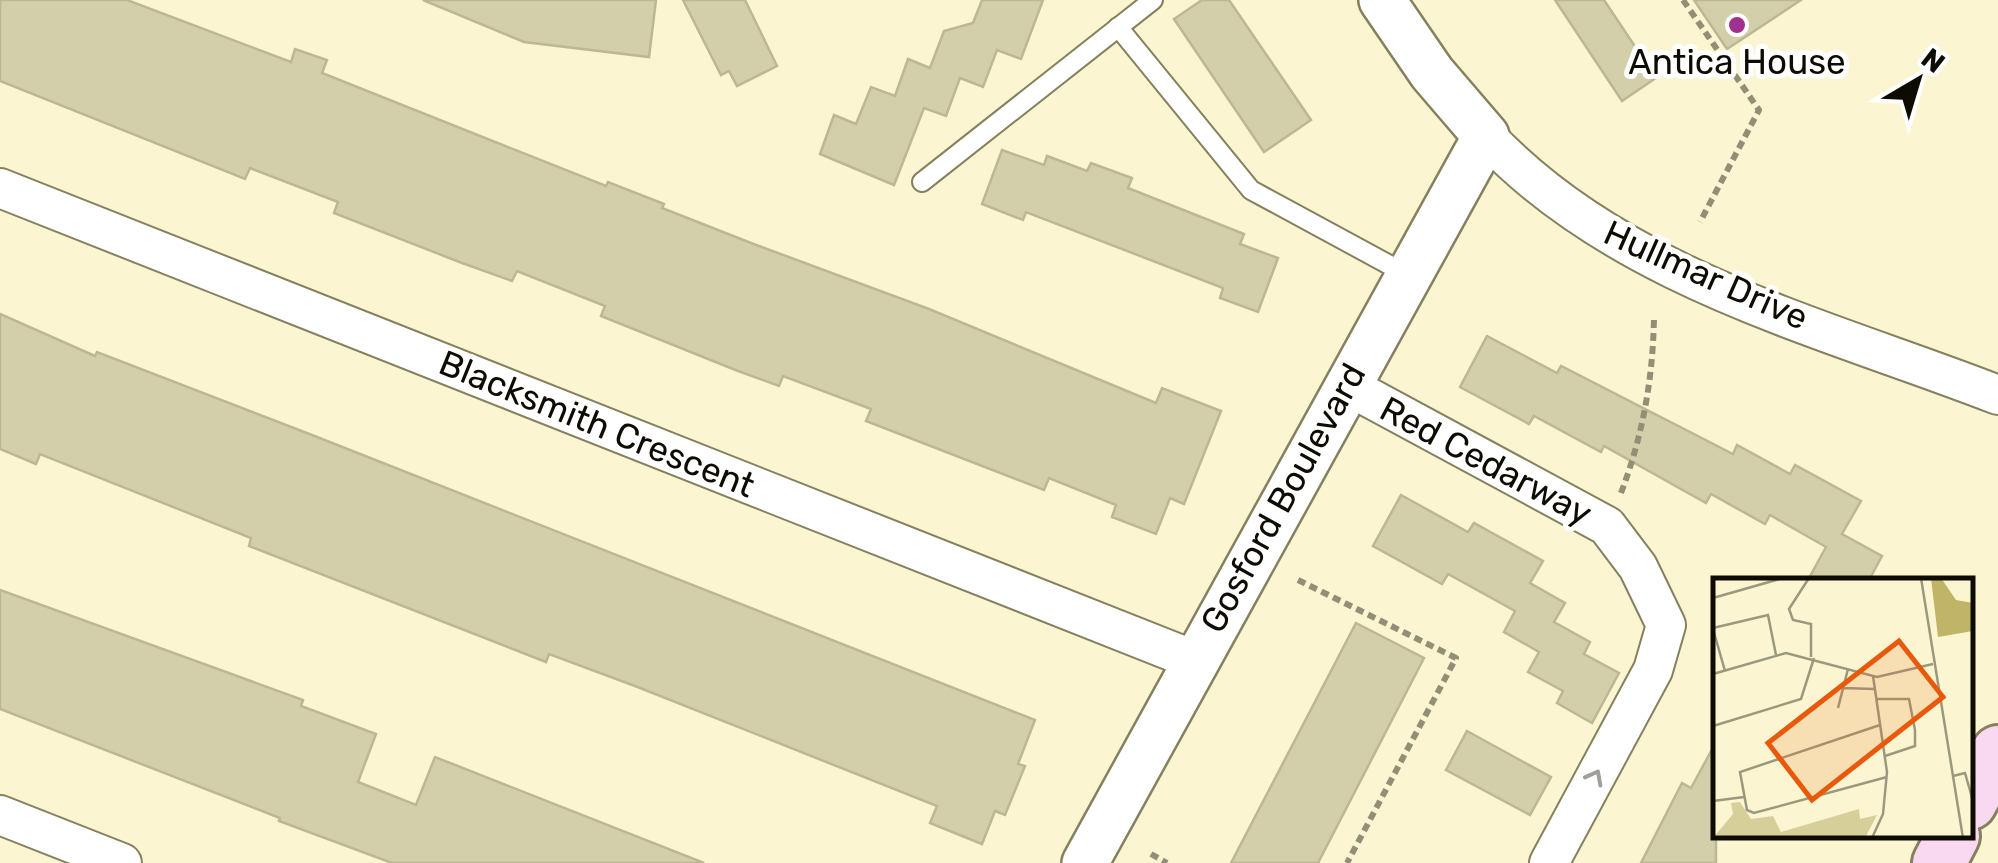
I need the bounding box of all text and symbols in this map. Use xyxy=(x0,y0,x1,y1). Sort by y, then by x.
marker: Antica House xyxy=(1726,14,1748,36)
north arrow xyxy=(1868,30,1968,130)
place label: Antica House xyxy=(1628,41,1846,83)
text: N xyxy=(1915,41,1951,80)
street label: Hullmar Drive xyxy=(1598,211,1814,339)
street label: Blacksmith Crescent xyxy=(433,341,761,507)
street label: Gosford Boulevard xyxy=(1192,356,1374,640)
street label: Red Cedarway xyxy=(1373,388,1599,534)
inset map xyxy=(1713,578,1973,838)
one-way arrow xyxy=(1583,770,1603,788)

